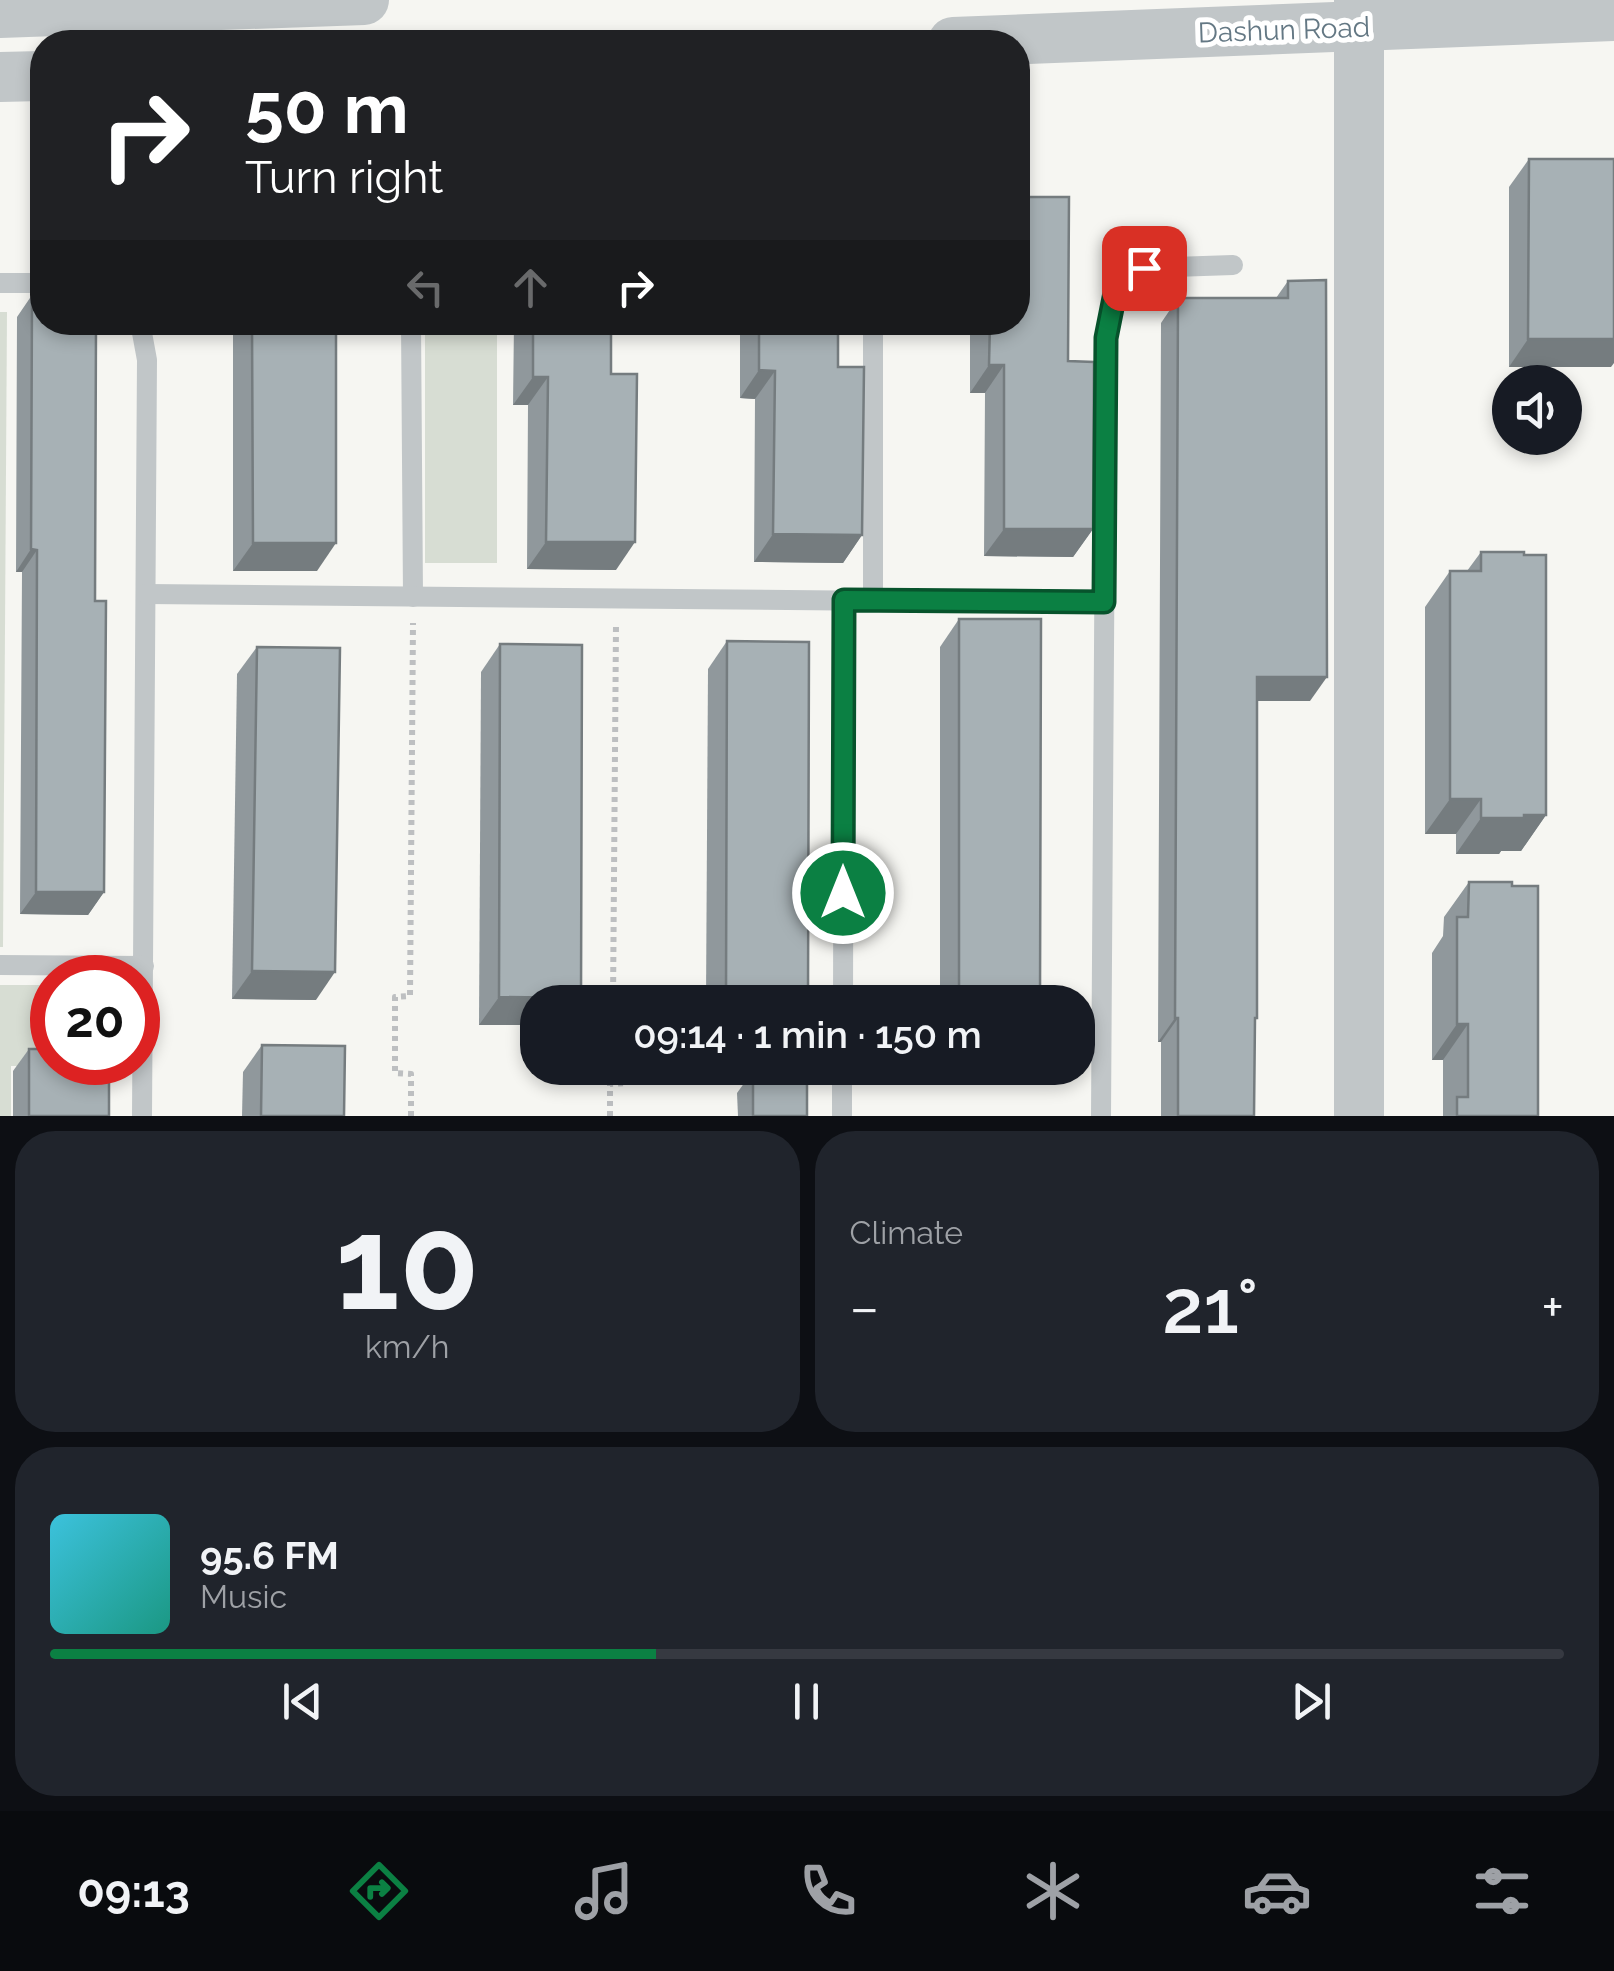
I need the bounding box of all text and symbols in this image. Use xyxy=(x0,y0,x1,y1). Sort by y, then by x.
street label: Dashun Road xyxy=(1197,11,1371,49)
text: 50 m xyxy=(245,67,409,149)
icon: right xyxy=(80,70,210,200)
text: Turn right xyxy=(245,151,443,204)
pin xyxy=(1102,226,1187,311)
icon: arrive xyxy=(1117,241,1172,296)
icon: left xyxy=(398,260,453,315)
icon: ahead xyxy=(503,260,558,315)
icon: right xyxy=(608,260,663,315)
map controls xyxy=(1492,365,1582,455)
button: sound xyxy=(1492,365,1582,455)
position arrow xyxy=(791,841,895,945)
speed limit sign: 20 xyxy=(30,955,160,1085)
text: 09:14 · 1 min · 150 m xyxy=(633,1012,982,1057)
text: 10 xyxy=(335,1187,479,1339)
text: Climate xyxy=(850,1214,963,1251)
text: 21° xyxy=(1162,1262,1258,1351)
text: − xyxy=(850,1275,879,1340)
text: + xyxy=(1541,1275,1564,1340)
text: km/h xyxy=(365,1328,449,1365)
text: 95.6 FM xyxy=(200,1533,339,1578)
text: Music xyxy=(200,1578,287,1615)
icon: previous xyxy=(275,1674,330,1729)
icon: pause xyxy=(779,1674,834,1729)
icon: next xyxy=(1284,1674,1339,1729)
icon: directions xyxy=(344,1856,414,1926)
icon: music xyxy=(569,1856,639,1926)
icon: phone xyxy=(793,1856,863,1926)
icon: climate xyxy=(1018,1856,1088,1926)
icon: car xyxy=(1242,1856,1312,1926)
icon: filters xyxy=(1467,1856,1537,1926)
text: 09:13 xyxy=(77,1865,190,1918)

